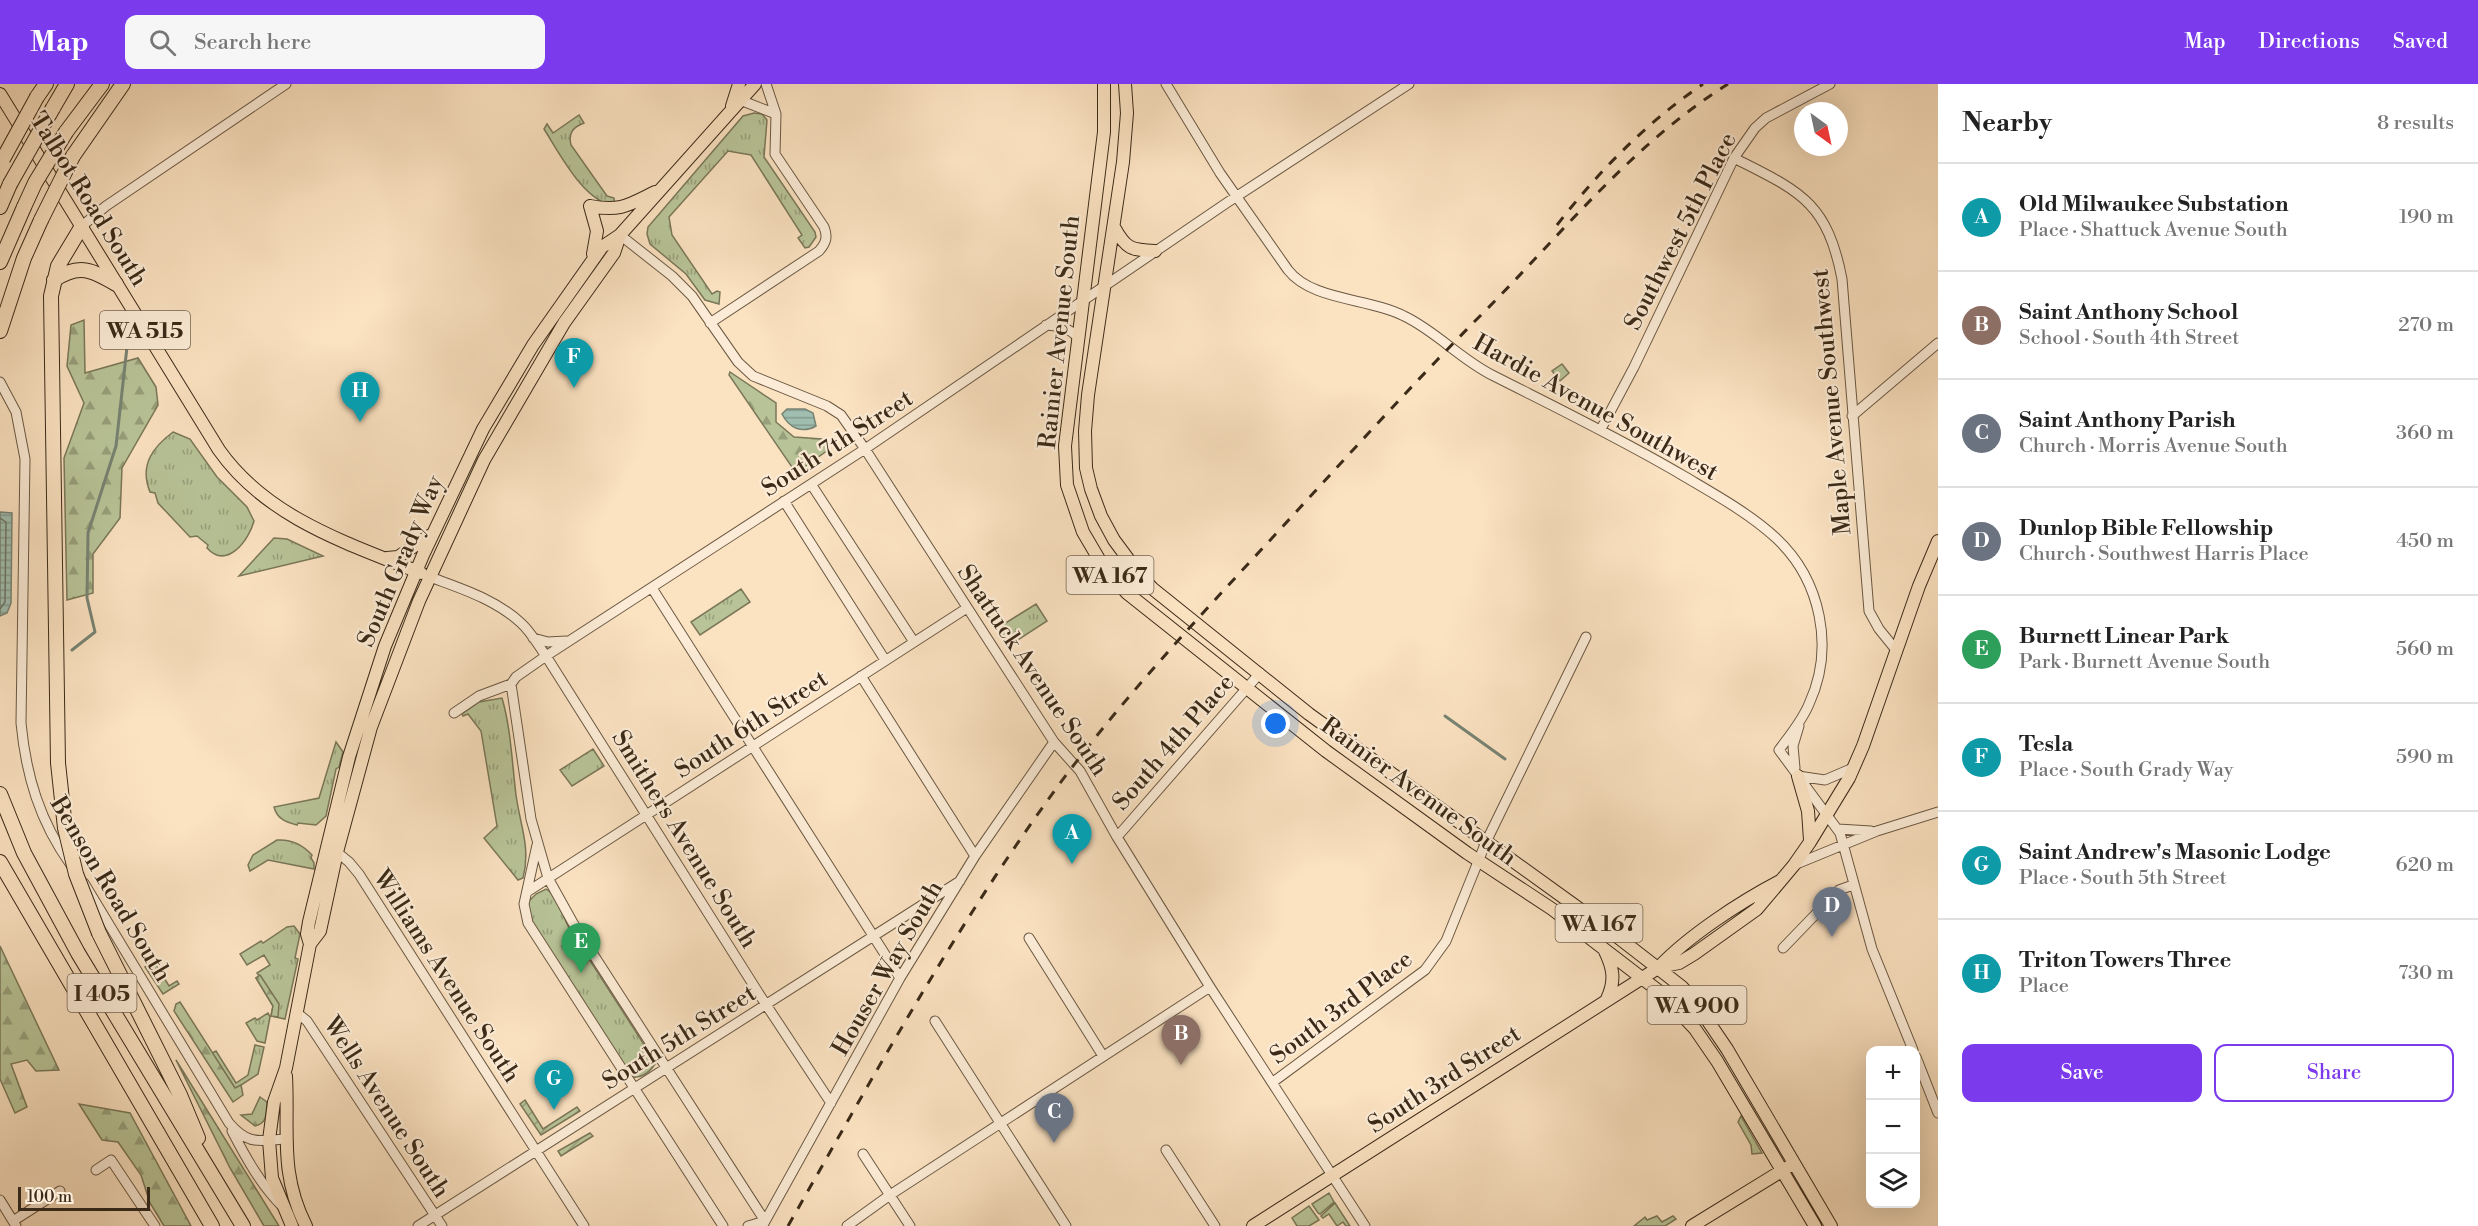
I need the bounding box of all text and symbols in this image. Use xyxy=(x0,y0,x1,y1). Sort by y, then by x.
search box xyxy=(125,15,545,69)
text: Map xyxy=(30,25,89,60)
icon: search xyxy=(146,26,179,59)
text: Search here xyxy=(194,29,311,56)
text: Map xyxy=(2184,29,2226,55)
text: Directions xyxy=(2259,29,2360,55)
text: Saved xyxy=(2393,29,2448,55)
north arrow xyxy=(1794,102,1848,156)
street label: Talbot Road South xyxy=(22,107,154,292)
text: Nearby xyxy=(1962,107,2052,139)
text: 8 results xyxy=(2377,111,2454,136)
street label: Southwest 5th Place xyxy=(1618,128,1744,335)
text: Old Milwaukee Substation xyxy=(2019,191,2289,218)
text: A xyxy=(1974,205,1989,230)
text: 190 m xyxy=(2399,205,2454,230)
street label: Rainier Avenue South xyxy=(1033,214,1087,451)
text: Place · Shattuck Avenue South xyxy=(2019,218,2288,243)
street label: Maple Avenue Southwest xyxy=(1805,267,1859,536)
text: Saint Anthony School xyxy=(2019,299,2238,326)
road number: WA 515 xyxy=(100,311,190,349)
text: B xyxy=(1974,313,1989,338)
text: 270 m xyxy=(2398,313,2454,338)
text: School · South 4th Street xyxy=(2019,326,2239,351)
street label: Hardie Avenue Southwest xyxy=(1468,328,1724,488)
pin: F xyxy=(554,338,594,388)
pin: H xyxy=(340,372,380,422)
street label: South 7th Street xyxy=(756,384,919,504)
text: Saint Anthony Parish xyxy=(2019,407,2236,434)
text: C xyxy=(1974,421,1989,446)
text: 360 m xyxy=(2396,421,2454,446)
text: Church · Morris Avenue South xyxy=(2019,434,2288,459)
street label: South Grady Way xyxy=(351,471,451,652)
text: Dunlop Bible Fellowship xyxy=(2019,515,2273,542)
text: D xyxy=(1974,529,1989,554)
text: 450 m xyxy=(2396,529,2454,554)
text: Church · Southwest Harris Place xyxy=(2019,542,2309,567)
road number: WA 167 xyxy=(1066,556,1154,594)
street label: Shattuck Avenue South xyxy=(950,559,1114,782)
text: Burnett Linear Park xyxy=(2019,623,2229,650)
text: E xyxy=(1975,637,1988,662)
text: 560 m xyxy=(2396,637,2454,662)
text: Park · Burnett Avenue South xyxy=(2019,650,2270,675)
street label: South 6th Street xyxy=(669,664,834,786)
street label: South 4th Place xyxy=(1106,668,1241,817)
your location xyxy=(1261,709,1290,738)
street label: Rainier Avenue South xyxy=(1315,711,1522,873)
street label: Smithers Avenue South xyxy=(605,725,764,954)
text: Tesla xyxy=(2019,731,2073,758)
text: F xyxy=(1974,745,1989,770)
text: 590 m xyxy=(2396,745,2454,770)
text: Place · South Grady Way xyxy=(2019,758,2233,783)
street label: Benson Road South xyxy=(42,790,177,988)
pin: A xyxy=(1052,814,1092,864)
text: Saint Andrew's Masonic Lodge xyxy=(2019,839,2331,866)
text: G xyxy=(1974,853,1989,878)
text: 620 m xyxy=(2396,853,2454,878)
street label: Williams Avenue South xyxy=(366,864,526,1089)
text: Place · South 5th Street xyxy=(2019,866,2227,891)
street label: Houser Way South xyxy=(826,876,950,1061)
pin: D xyxy=(1812,888,1852,937)
road number: WA 167 xyxy=(1556,904,1642,942)
pin: E xyxy=(562,924,600,973)
street label: South 3rd Place xyxy=(1264,944,1419,1071)
text: Triton Towers Three xyxy=(2019,947,2231,974)
text: H xyxy=(1973,961,1990,986)
text: 730 m xyxy=(2398,961,2454,986)
road number: I 405 xyxy=(68,974,136,1012)
text: Place xyxy=(2019,974,2069,999)
street label: South 5th Street xyxy=(597,978,762,1097)
road number: WA 900 xyxy=(1648,986,1746,1024)
street label: Wells Avenue South xyxy=(316,1010,456,1204)
pin: B xyxy=(1162,1016,1200,1065)
street label: South 3rd Street xyxy=(1362,1019,1527,1140)
button: Save xyxy=(1962,1044,2202,1102)
button: Share xyxy=(2214,1044,2454,1102)
map controls xyxy=(1866,1046,1920,1208)
button: + xyxy=(1866,1046,1920,1100)
pin: G xyxy=(534,1060,574,1110)
pin: C xyxy=(1034,1094,1074,1143)
button: − xyxy=(1866,1100,1920,1154)
button: layers xyxy=(1866,1154,1920,1208)
scale bar xyxy=(18,1184,150,1212)
text: 100 m xyxy=(27,1187,72,1207)

